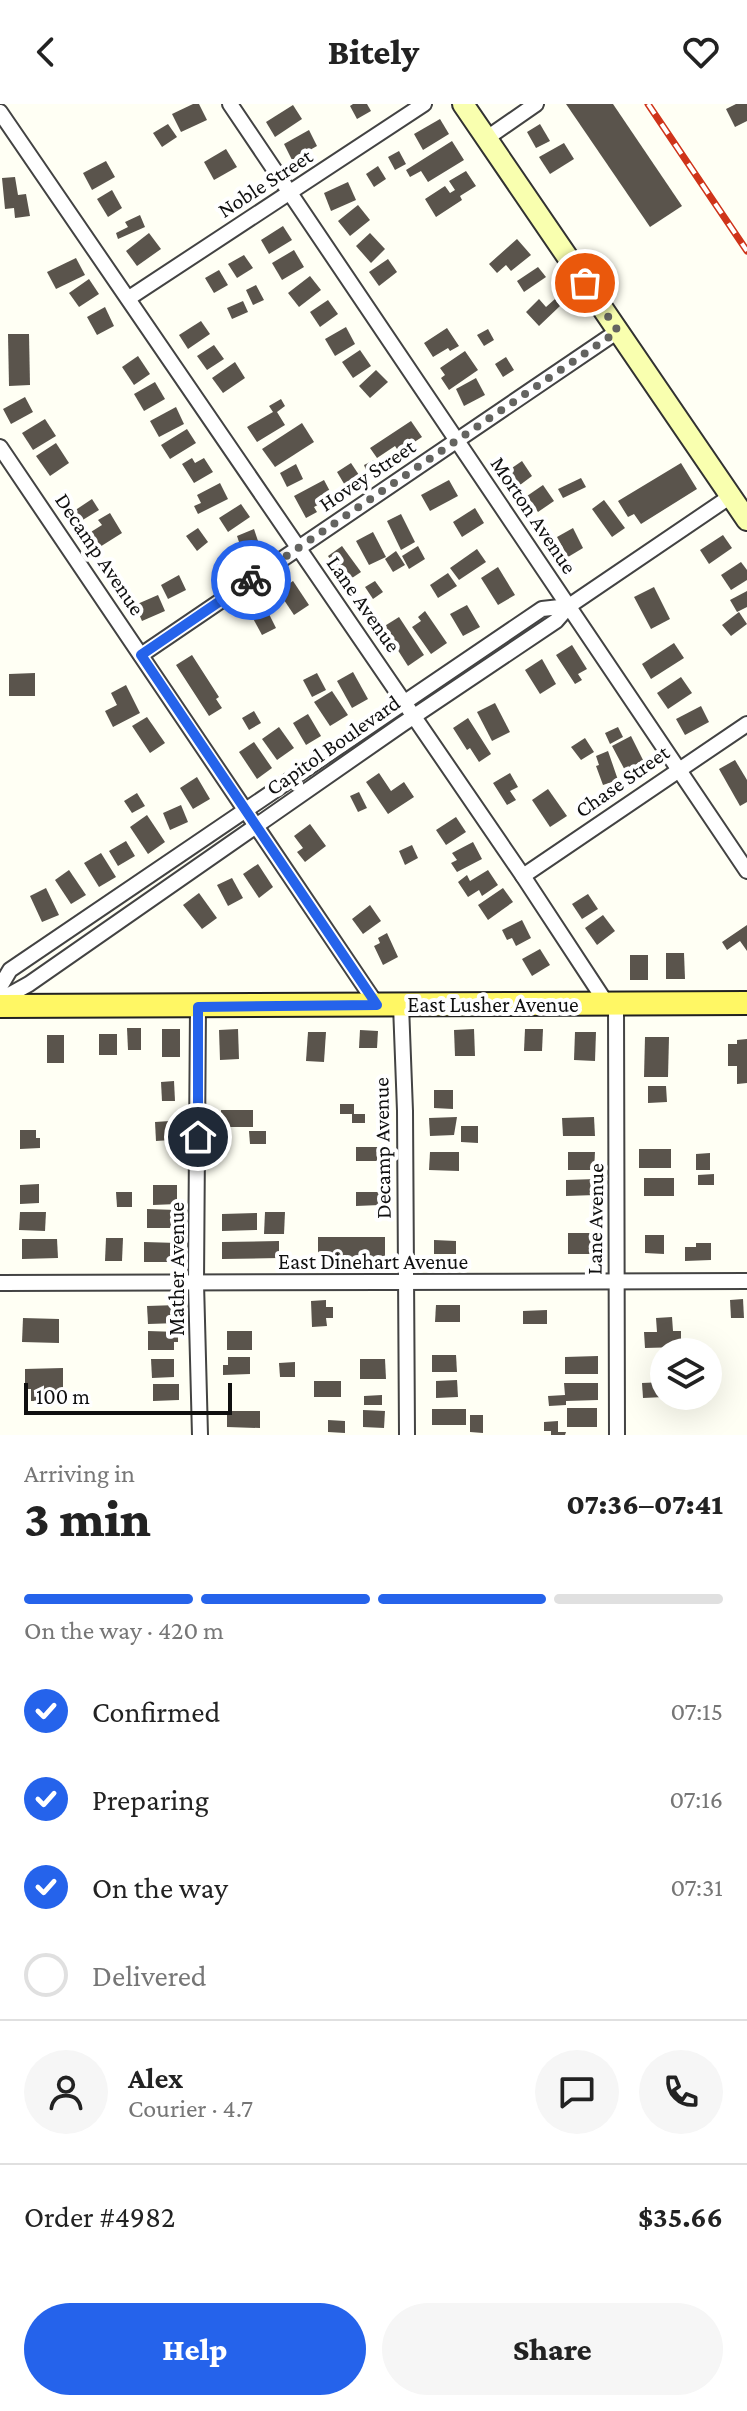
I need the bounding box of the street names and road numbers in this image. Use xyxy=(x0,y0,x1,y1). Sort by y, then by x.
street label: Noble Street xyxy=(213,143,318,223)
street label: Hovey Street xyxy=(314,433,420,516)
street label: Morton Avenue xyxy=(486,452,582,578)
street label: Decamp Avenue xyxy=(50,488,150,620)
street label: Lane Avenue xyxy=(322,551,406,657)
street label: Capitol Boulevard xyxy=(261,689,405,800)
street label: Chase Street xyxy=(570,739,674,822)
street label: East Lusher Avenue xyxy=(407,992,579,1017)
street label: Decamp Avenue xyxy=(368,1077,396,1219)
street label: Lane Avenue xyxy=(582,1163,608,1275)
street label: Mather Avenue xyxy=(164,1202,189,1336)
street label: East Dinehart Avenue xyxy=(278,1249,468,1274)

